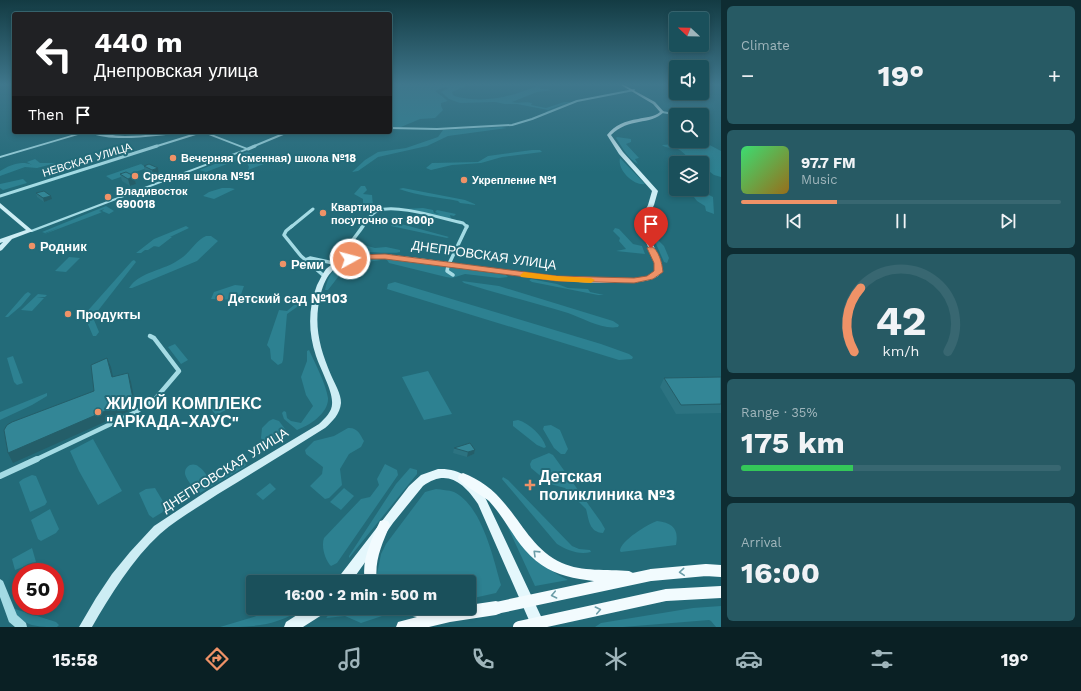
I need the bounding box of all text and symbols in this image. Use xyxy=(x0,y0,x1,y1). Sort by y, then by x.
north arrow xyxy=(669,12,709,52)
map controls xyxy=(669,12,709,196)
text: 440 m xyxy=(94,26,183,59)
icon: left xyxy=(28,28,80,80)
text: Climate xyxy=(741,38,790,53)
text: 19° xyxy=(878,58,924,93)
text: Днепровская улица xyxy=(94,60,258,81)
button: sound xyxy=(669,60,709,100)
text: − xyxy=(741,63,754,88)
text: + xyxy=(1048,63,1061,88)
icon: arrive xyxy=(72,104,94,126)
text: Then xyxy=(28,106,64,124)
button: search xyxy=(669,108,709,148)
street label: НЕВСКАЯ УЛИЦА xyxy=(41,140,134,180)
place label: Вечерняя (сменная) школа №18 xyxy=(181,152,356,165)
marker: Вечерняя (сменная) школа №18 xyxy=(168,153,178,163)
text: 97.7 FM xyxy=(801,154,856,172)
button: layers xyxy=(669,156,709,196)
place label: Средняя школа №51 xyxy=(143,170,255,183)
marker: Средняя школа №51 xyxy=(130,171,140,181)
text: Music xyxy=(801,172,838,187)
place label: Укрепление №1 xyxy=(472,174,557,187)
marker: Укрепление №1 xyxy=(459,175,469,185)
place label: Владивосток 690018 xyxy=(116,185,188,211)
marker: Владивосток 690018 xyxy=(103,192,113,202)
place label: Квартира посуточно от 800р xyxy=(331,201,434,227)
pin xyxy=(634,207,668,248)
marker: Квартира посуточно от 800р xyxy=(318,208,328,218)
icon: previous xyxy=(783,210,805,232)
icon: pause xyxy=(890,210,912,232)
icon: next xyxy=(997,210,1019,232)
icon: arrive xyxy=(640,213,662,235)
street label: ДНЕПРОВСКАЯ УЛИЦА xyxy=(410,237,558,273)
position arrow xyxy=(329,238,371,280)
place label: Родник xyxy=(40,239,87,254)
marker: Родник xyxy=(27,241,37,251)
place label: Реми xyxy=(291,257,324,272)
marker: Реми xyxy=(278,259,288,269)
place label: Детский сад №103 xyxy=(228,291,348,306)
marker: Детский сад №103 xyxy=(215,293,225,303)
text: 42 xyxy=(875,295,927,344)
place label: Продукты xyxy=(76,307,141,322)
marker: Продукты xyxy=(63,309,73,319)
text: km/h xyxy=(883,342,919,358)
place label: ЖИЛОЙ КОМПЛЕКС "АРКАДА-ХАУС" xyxy=(105,394,262,431)
text: Range · 35% xyxy=(741,405,818,420)
marker: ЖИЛОЙ КОМПЛЕКС "АРКАДА-ХАУС" xyxy=(93,407,103,417)
street label: ДНЕПРОВСКАЯ УЛИЦА xyxy=(159,425,291,515)
text: 175 km xyxy=(741,425,845,460)
place label: Детская поликлиника №3 xyxy=(539,467,675,504)
marker: Детская поликлиника №3 xyxy=(524,479,536,491)
text: Arrival xyxy=(741,535,782,550)
one-way arrow xyxy=(533,551,540,558)
text: 16:00 xyxy=(741,555,820,590)
speed limit sign: 50 xyxy=(12,563,64,615)
one-way arrow xyxy=(679,567,685,576)
text: 16:00 · 2 min · 500 m xyxy=(285,586,437,604)
one-way arrow xyxy=(551,591,558,599)
one-way arrow xyxy=(595,606,601,614)
icon: directions xyxy=(203,645,231,673)
icon: music xyxy=(336,645,364,673)
icon: phone xyxy=(469,645,497,673)
icon: climate xyxy=(602,645,630,673)
icon: car xyxy=(735,645,763,673)
icon: filters xyxy=(868,645,896,673)
text: 15:58 xyxy=(52,649,98,670)
text: 19° xyxy=(1001,649,1029,670)

